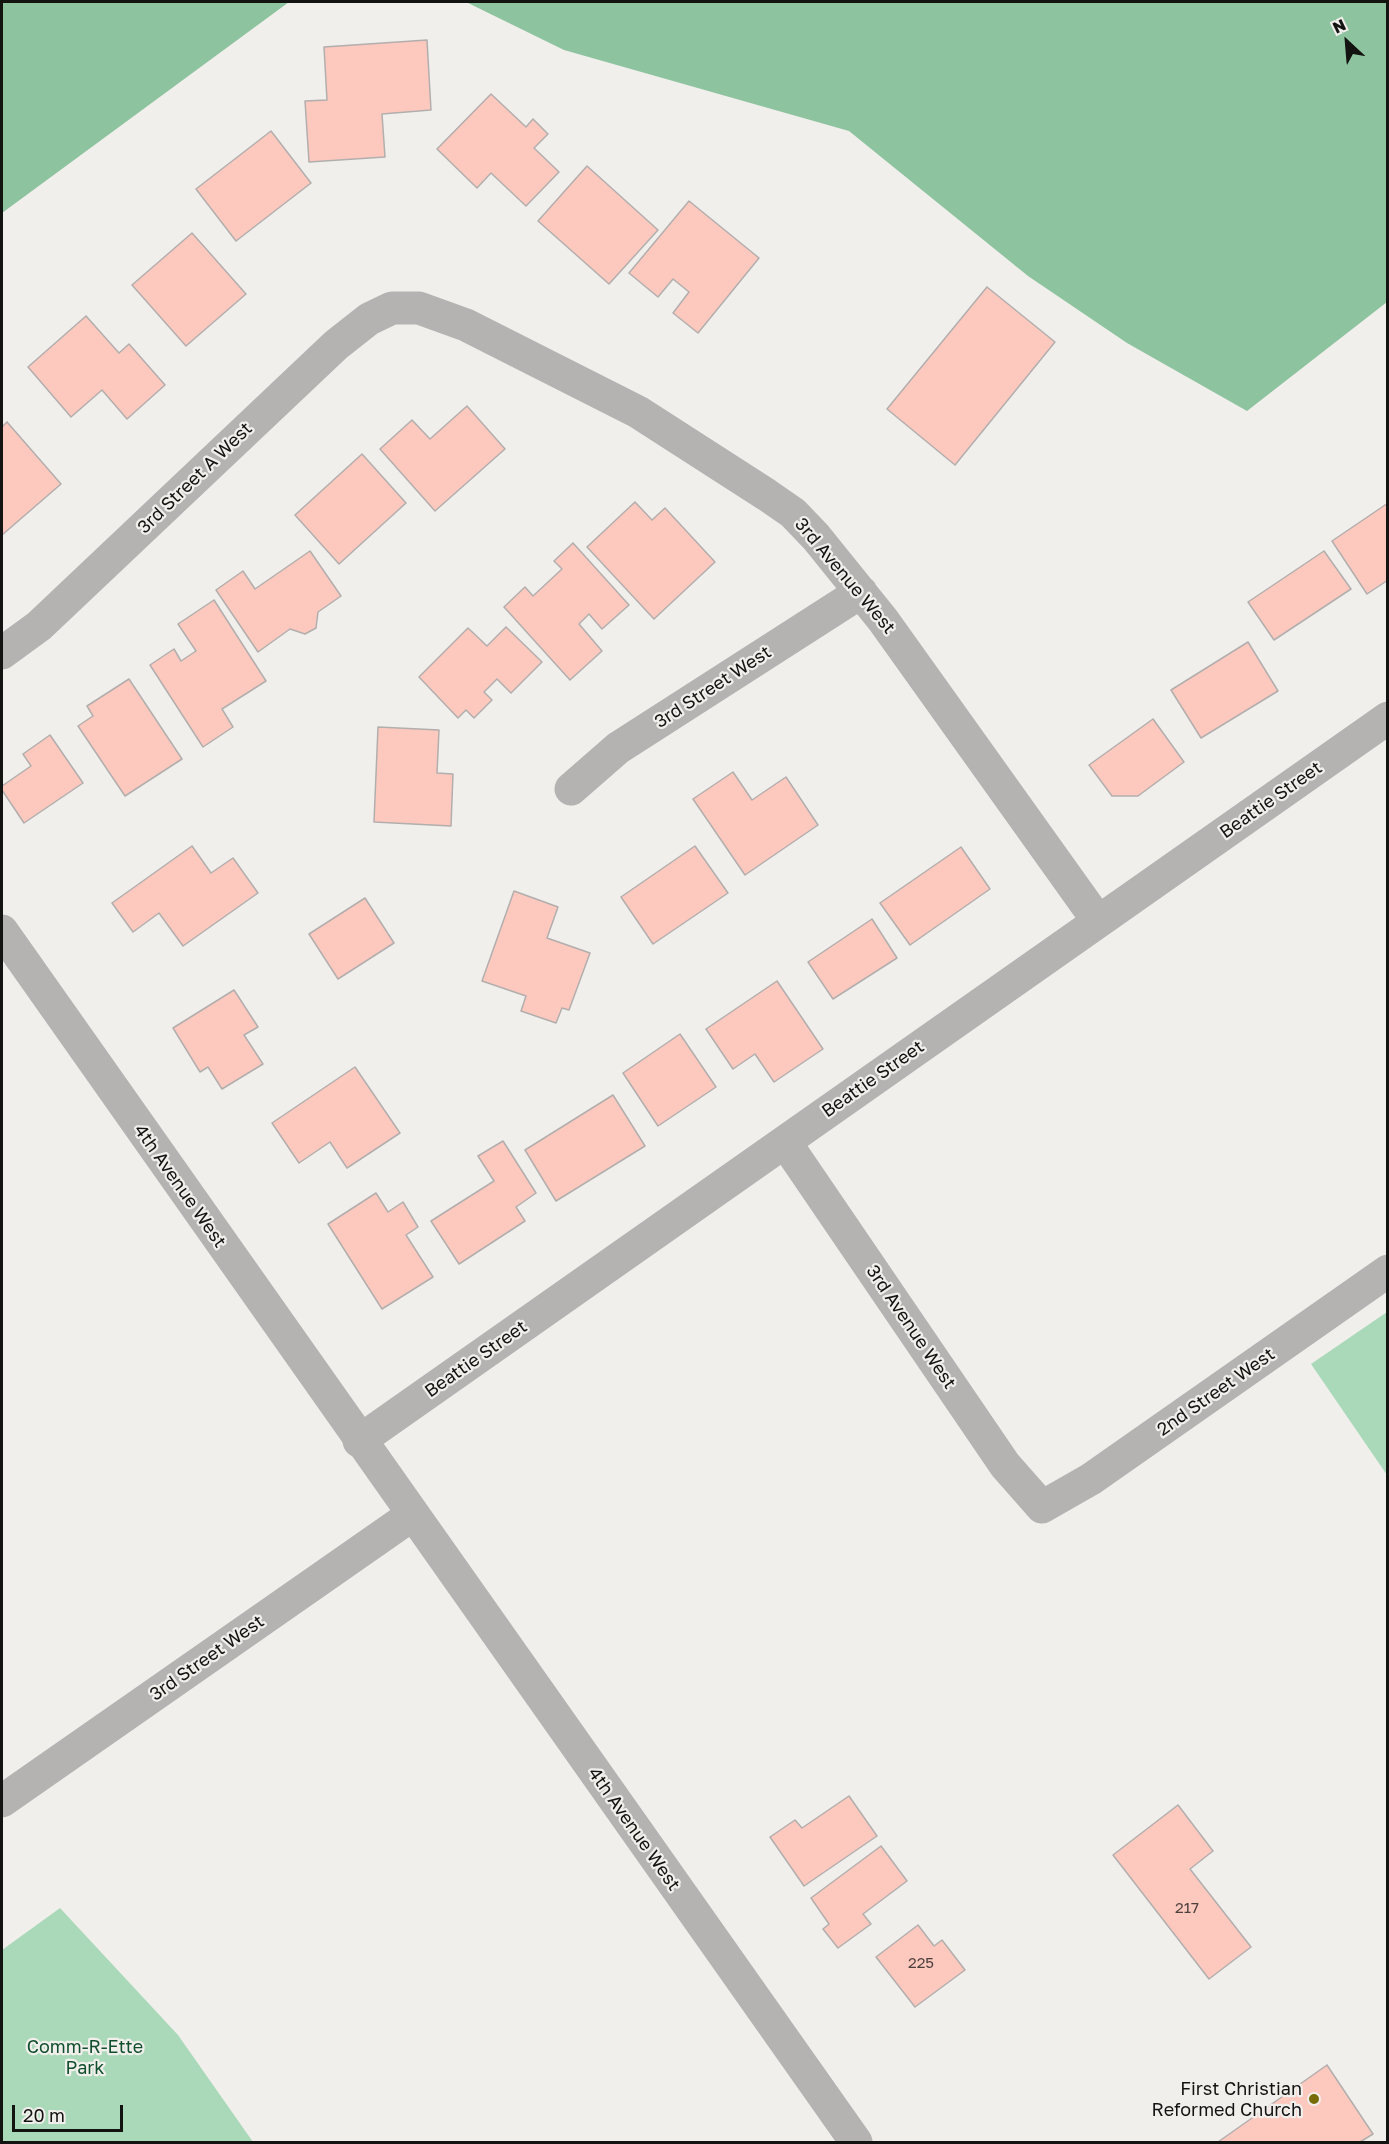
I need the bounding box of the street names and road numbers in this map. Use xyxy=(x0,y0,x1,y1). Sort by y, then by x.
street label: 3rd Street A West xyxy=(133,418,257,538)
street label: 3rd Avenue West xyxy=(790,514,900,638)
street label: 3rd Street West xyxy=(651,641,775,733)
street label: Beattie Street xyxy=(1216,757,1326,843)
street label: Beattie Street xyxy=(818,1036,928,1122)
street label: 4th Avenue West xyxy=(129,1120,231,1252)
street label: 3rd Avenue West xyxy=(862,1261,960,1393)
street label: Beattie Street xyxy=(421,1316,531,1402)
street label: 2nd Street West xyxy=(1153,1343,1279,1441)
street label: 3rd Street West xyxy=(146,1611,268,1705)
street label: 4th Avenue West xyxy=(583,1763,685,1895)

